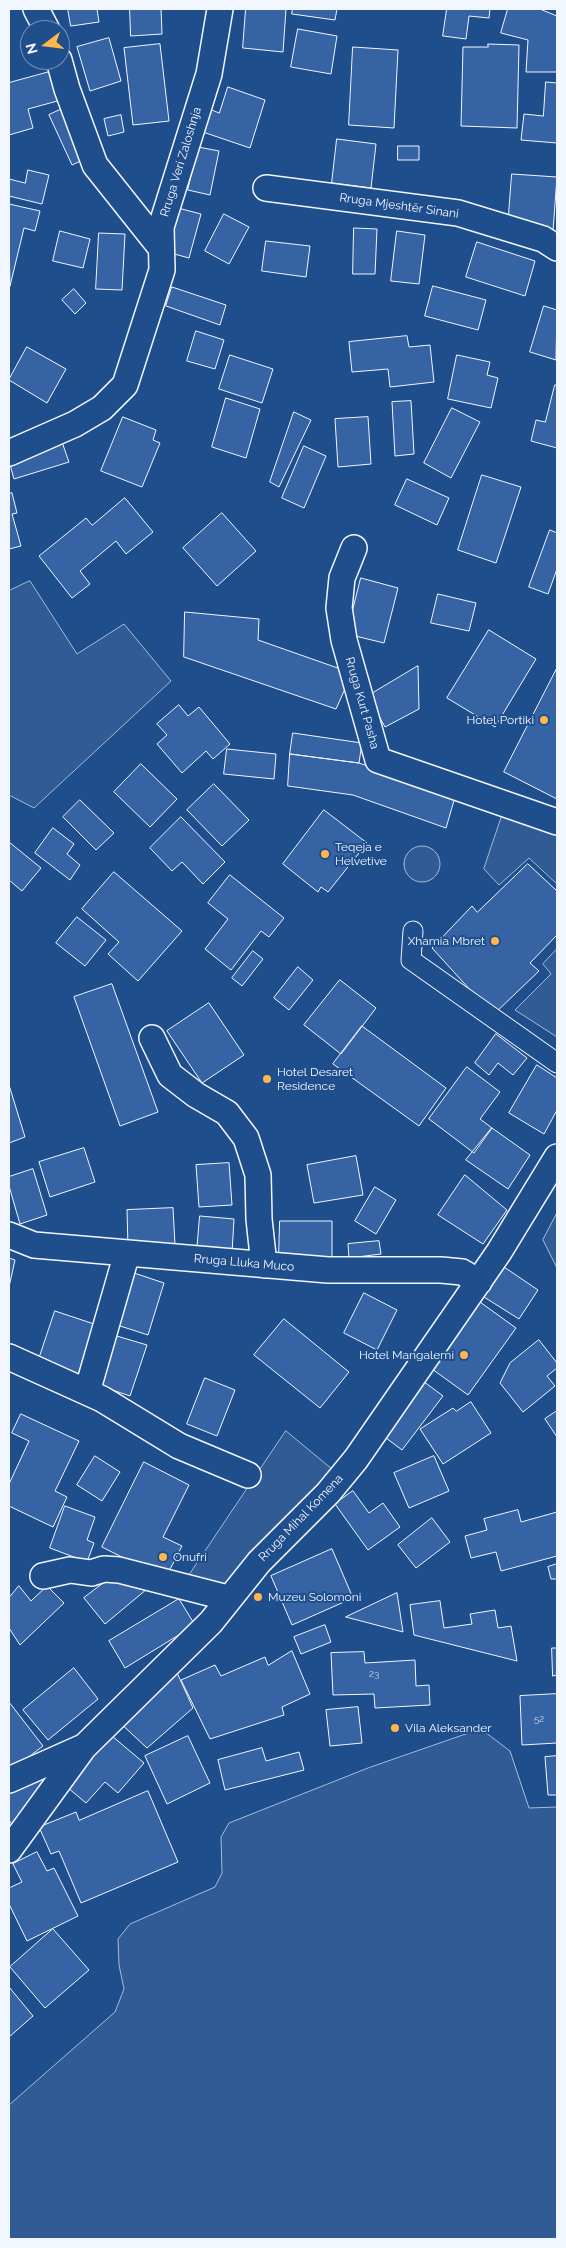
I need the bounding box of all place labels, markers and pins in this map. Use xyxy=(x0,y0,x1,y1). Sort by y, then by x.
place label: Hotel Portiki xyxy=(467,713,534,727)
marker: Hotel Portiki xyxy=(538,714,550,726)
place label: Teqeja e Helvetive xyxy=(335,840,387,868)
marker: Teqeja e Helvetive xyxy=(319,848,331,860)
place label: Xhamia Mbret xyxy=(408,934,485,948)
marker: Xhamia Mbret xyxy=(489,935,501,947)
place label: Hotel Desaret Residence xyxy=(277,1065,353,1093)
marker: Hotel Desaret Residence xyxy=(261,1073,273,1085)
place label: Hotel Mangalemi xyxy=(359,1348,454,1362)
marker: Hotel Mangalemi xyxy=(458,1349,470,1361)
place label: Onufri xyxy=(173,1550,207,1564)
marker: Onufri xyxy=(157,1551,169,1563)
place label: Muzeu Solomoni xyxy=(268,1590,361,1604)
marker: Muzeu Solomoni xyxy=(252,1591,264,1603)
place label: Vila Aleksander xyxy=(405,1721,491,1735)
marker: Vila Aleksander xyxy=(389,1722,401,1734)

